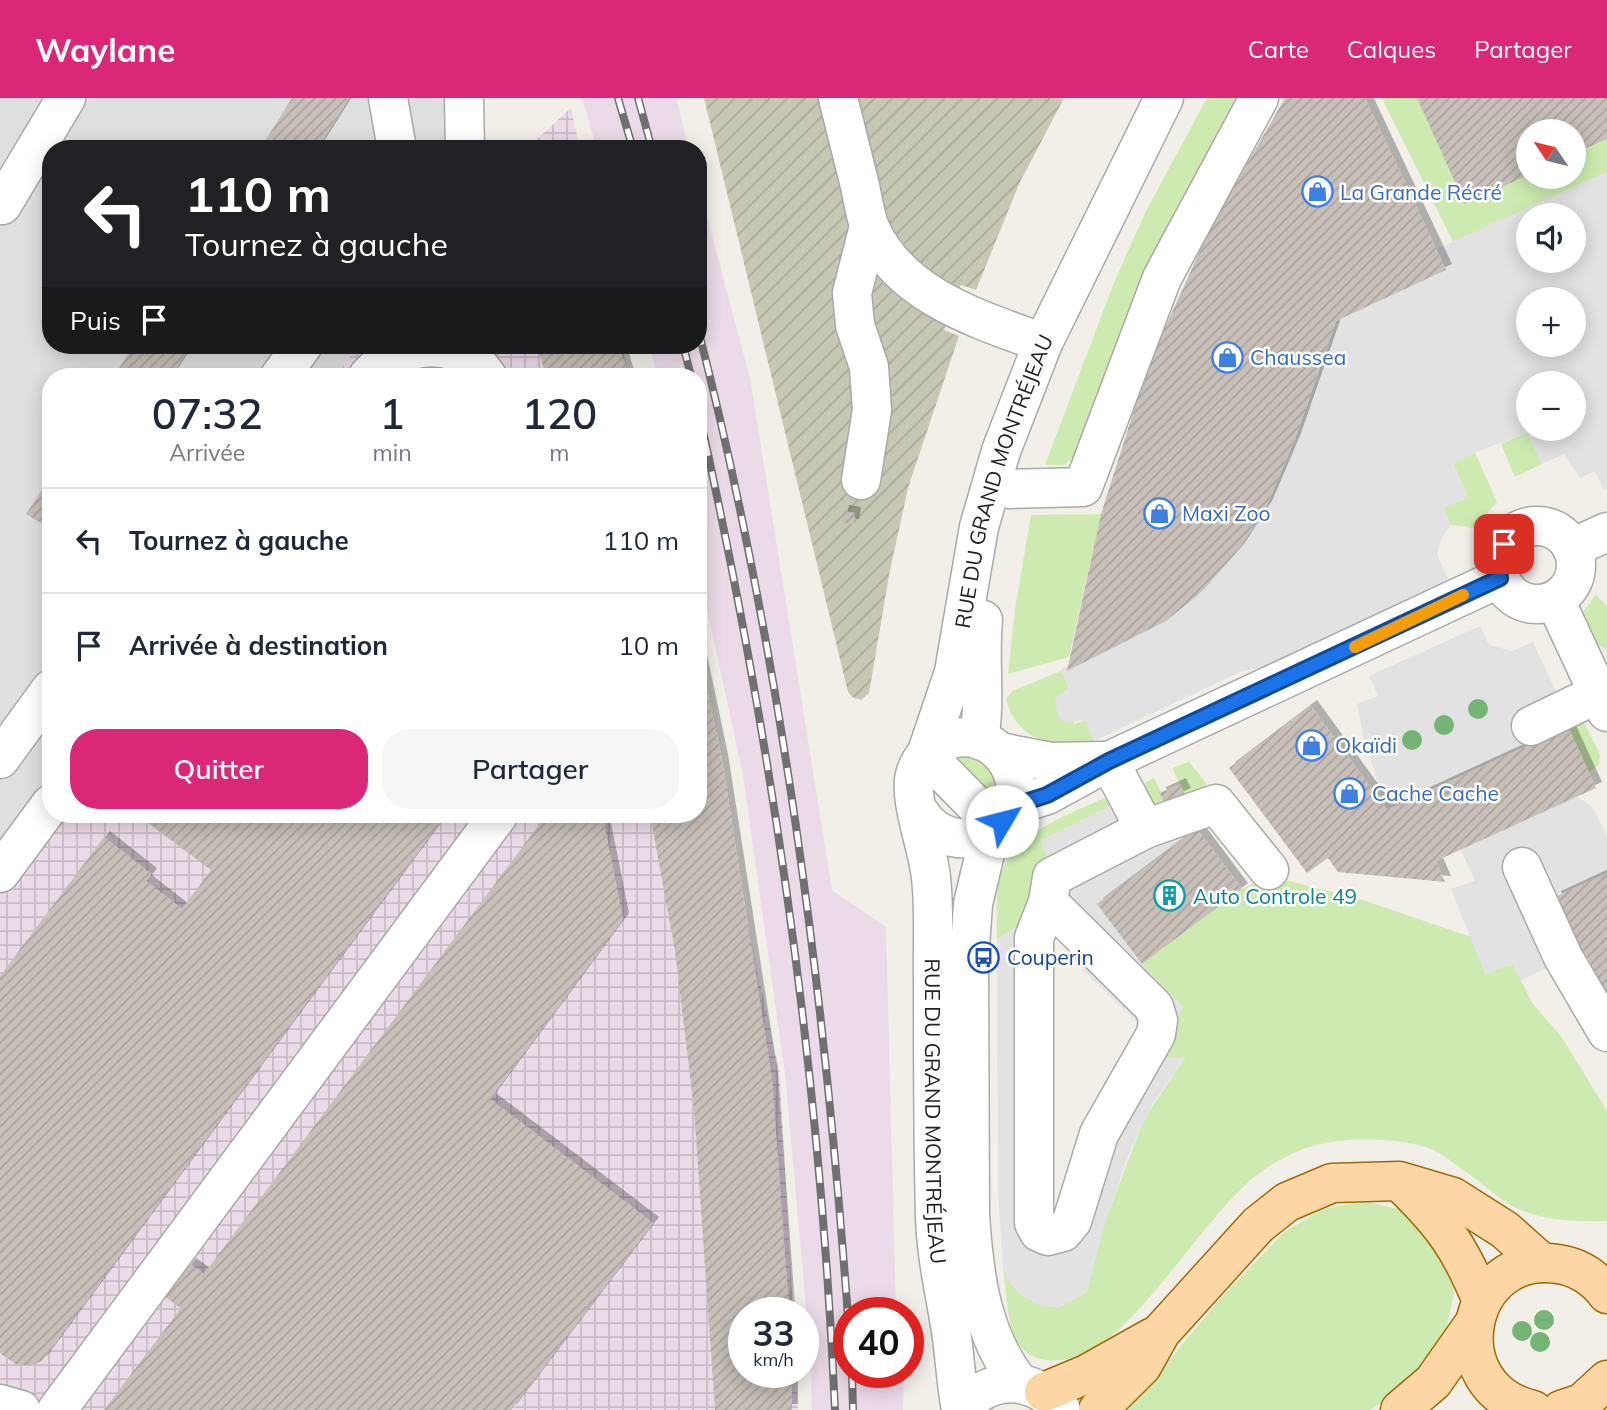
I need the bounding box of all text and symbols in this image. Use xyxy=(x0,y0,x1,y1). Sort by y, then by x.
text: Waylane xyxy=(35,29,175,70)
text: Carte xyxy=(1248,34,1309,64)
text: Calques xyxy=(1347,34,1436,64)
text: Partager xyxy=(1474,34,1572,64)
north arrow xyxy=(1516,119,1586,189)
map controls xyxy=(1516,119,1586,441)
text: 110 m xyxy=(185,163,331,224)
icon: left xyxy=(70,168,161,259)
shop icon: La Grande Récré xyxy=(1300,175,1334,209)
place label: La Grande Récré xyxy=(1340,179,1502,205)
button: sound xyxy=(1516,203,1586,273)
text: Tournez à gauche xyxy=(185,224,448,264)
button: + xyxy=(1516,287,1586,357)
icon: arrive xyxy=(135,301,173,339)
text: Puis xyxy=(70,304,121,337)
street label: RUE DU GRAND MONTRÉJEAU xyxy=(949,330,1058,630)
shop icon: Chaussea xyxy=(1210,340,1244,374)
place label: Chaussea xyxy=(1250,344,1346,370)
button: − xyxy=(1516,371,1586,441)
text: 07:32 xyxy=(152,387,263,440)
text: 1 xyxy=(379,387,405,440)
text: 120 xyxy=(522,387,597,440)
text: Arrivée xyxy=(169,438,245,467)
text: min xyxy=(372,438,412,467)
text: m xyxy=(549,438,569,467)
shop icon: Maxi Zoo xyxy=(1142,496,1176,530)
place label: Maxi Zoo xyxy=(1182,500,1271,526)
pin xyxy=(1474,514,1534,574)
icon: left xyxy=(70,522,108,560)
text: Tournez à gauche xyxy=(129,524,349,557)
text: 110 m xyxy=(603,524,679,557)
icon: arrive xyxy=(1485,525,1523,563)
icon: arrive xyxy=(70,627,108,665)
text: Arrivée à destination xyxy=(129,629,388,662)
text: 10 m xyxy=(618,629,679,662)
shop icon: Okaïdi xyxy=(1295,728,1329,762)
button: Quitter xyxy=(70,729,368,809)
button: Partager xyxy=(382,729,679,809)
place label: Okaïdi xyxy=(1335,732,1397,758)
shop icon: Cache Cache xyxy=(1332,776,1366,810)
place label: Cache Cache xyxy=(1372,780,1499,806)
position arrow xyxy=(965,784,1039,858)
building icon: Auto Controle 49 xyxy=(1153,879,1187,913)
place label: Auto Controle 49 xyxy=(1193,883,1357,909)
bus stop icon: Couperin xyxy=(967,940,1001,974)
place label: Couperin xyxy=(1007,944,1094,970)
street label: RUE DU GRAND MONTRÉJEAU xyxy=(920,959,952,1266)
speed limit sign: 40 xyxy=(833,1297,924,1388)
text: 33 xyxy=(752,1311,795,1355)
text: km/h xyxy=(753,1348,794,1371)

